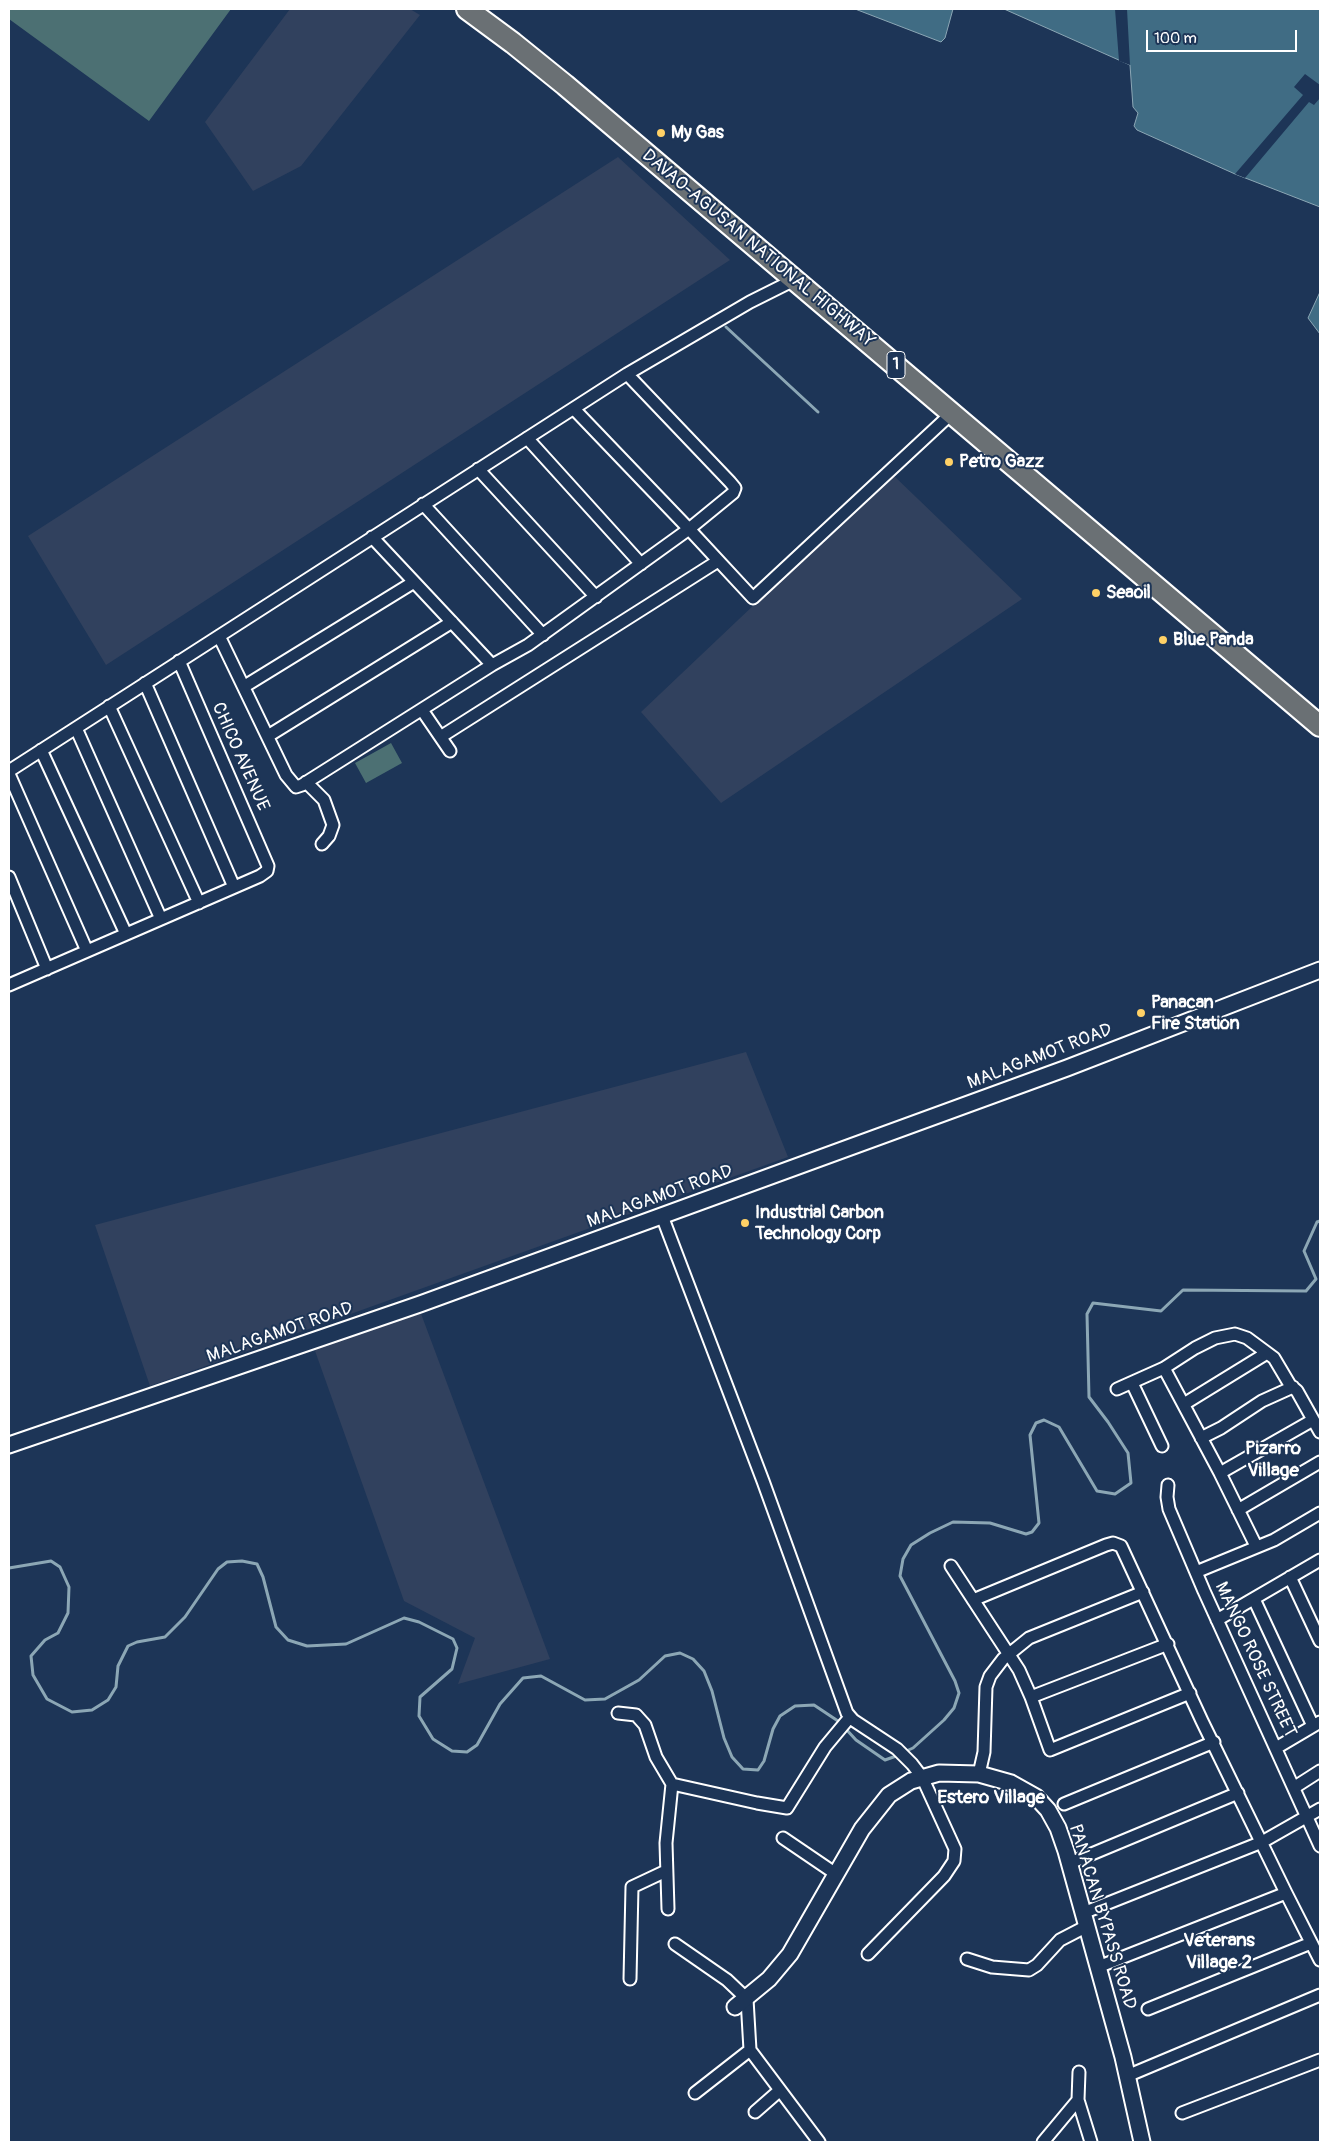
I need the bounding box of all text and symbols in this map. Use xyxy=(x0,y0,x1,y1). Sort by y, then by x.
scale bar xyxy=(1149,20,1300,52)
text: 100 m xyxy=(1154,29,1197,48)
place label: My Gas xyxy=(671,122,724,144)
marker: My Gas xyxy=(655,127,667,139)
street label: DAVAO-AGUSAN NATIONAL HIGHWAY xyxy=(637,145,879,353)
road number: 1 xyxy=(887,352,905,378)
place label: Petro Gazz xyxy=(959,451,1044,473)
marker: Petro Gazz xyxy=(943,456,955,468)
place label: Seaoil xyxy=(1106,582,1151,604)
marker: Seaoil xyxy=(1090,587,1102,599)
place label: Blue Panda xyxy=(1173,629,1254,651)
marker: Blue Panda xyxy=(1157,634,1169,646)
street label: CHICO AVENUE xyxy=(206,699,274,815)
place label: Panacan Fire Station xyxy=(1151,992,1240,1034)
marker: Panacan Fire Station xyxy=(1135,1007,1147,1019)
street label: MALAGAMOT ROAD xyxy=(965,1019,1115,1095)
street label: MALAGAMOT ROAD xyxy=(584,1161,736,1233)
place label: Industrial Carbon Technology Corp xyxy=(755,1202,884,1244)
marker: Industrial Carbon Technology Corp xyxy=(739,1217,751,1229)
street label: MALAGAMOT ROAD xyxy=(204,1298,356,1368)
district label: Pizarro Village xyxy=(1245,1438,1301,1482)
street label: MANGO ROSE STREET xyxy=(1209,1579,1301,1741)
district label: Estero Village xyxy=(937,1787,1045,1809)
street label: PANACAN BYPASS ROAD xyxy=(1064,1822,1140,2012)
district label: Veterans Village 2 xyxy=(1183,1930,1255,1974)

